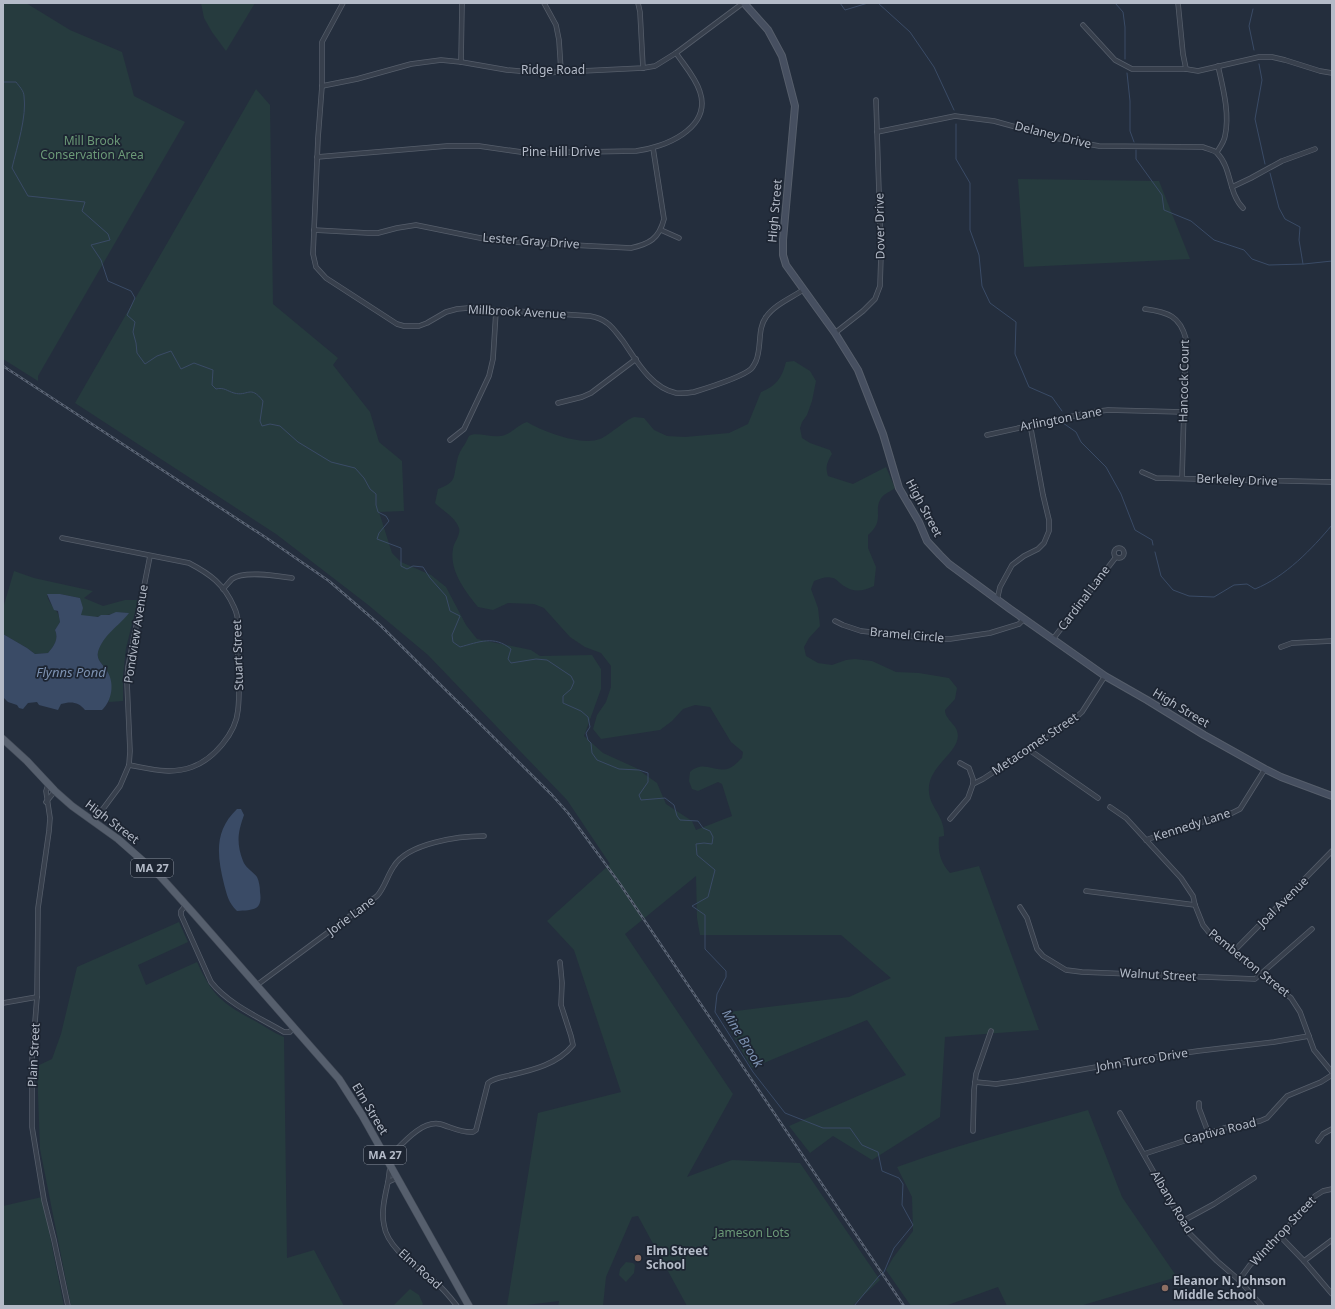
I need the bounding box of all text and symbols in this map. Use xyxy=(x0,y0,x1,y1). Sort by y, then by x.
street label: Ridge Road xyxy=(521,61,585,78)
street label: Delaney Drive xyxy=(1013,117,1093,152)
park label: Mill Brook Conservation Area xyxy=(40,132,144,163)
street label: Pine Hill Drive xyxy=(522,143,601,160)
street label: High Street xyxy=(763,178,786,243)
street label: Dover Drive xyxy=(870,192,889,259)
street label: Lester Gray Drive xyxy=(482,229,580,252)
street label: Millbrook Avenue xyxy=(467,300,567,323)
street label: Hancock Court xyxy=(1174,339,1193,423)
street label: Arlington Lane xyxy=(1019,402,1103,435)
street label: Berkeley Drive xyxy=(1196,470,1278,489)
street label: High Street xyxy=(902,476,947,540)
street label: Cardinal Lane xyxy=(1054,562,1114,634)
street label: Pondview Avenue xyxy=(119,583,152,685)
street label: Stuart Street xyxy=(228,619,247,691)
street label: Bramel Circle xyxy=(869,623,945,646)
water label: Flynns Pond xyxy=(36,663,106,681)
street label: High Street xyxy=(1150,684,1213,732)
street label: Metacomet Street xyxy=(988,708,1082,779)
street label: High Street xyxy=(82,796,143,848)
street label: Kennedy Lane xyxy=(1151,804,1233,845)
road number: MA 27 xyxy=(131,859,173,877)
street label: Joal Avenue xyxy=(1253,872,1312,932)
street label: Jorie Lane xyxy=(323,892,378,940)
street label: Pemberton Street xyxy=(1205,925,1294,1001)
street label: Walnut Street xyxy=(1119,964,1197,985)
water label: Mine Brook xyxy=(718,1005,768,1071)
street label: Plain Street xyxy=(23,1022,44,1087)
street label: John Turco Drive xyxy=(1094,1044,1189,1075)
street label: Elm Street xyxy=(348,1080,393,1138)
street label: Captiva Road xyxy=(1182,1113,1258,1148)
road number: MA 27 xyxy=(364,1146,406,1164)
street label: Albany Road xyxy=(1147,1167,1198,1236)
street label: Winthrop Street xyxy=(1246,1192,1320,1269)
park label: Jameson Lots xyxy=(713,1224,790,1241)
place label: Elm Street School xyxy=(646,1242,708,1273)
street label: Elm Road xyxy=(395,1245,446,1293)
marker: Elm Street School xyxy=(633,1253,643,1263)
place label: Eleanor N. Johnson Middle School xyxy=(1173,1272,1286,1303)
marker: Eleanor N. Johnson Middle School xyxy=(1160,1283,1170,1293)

